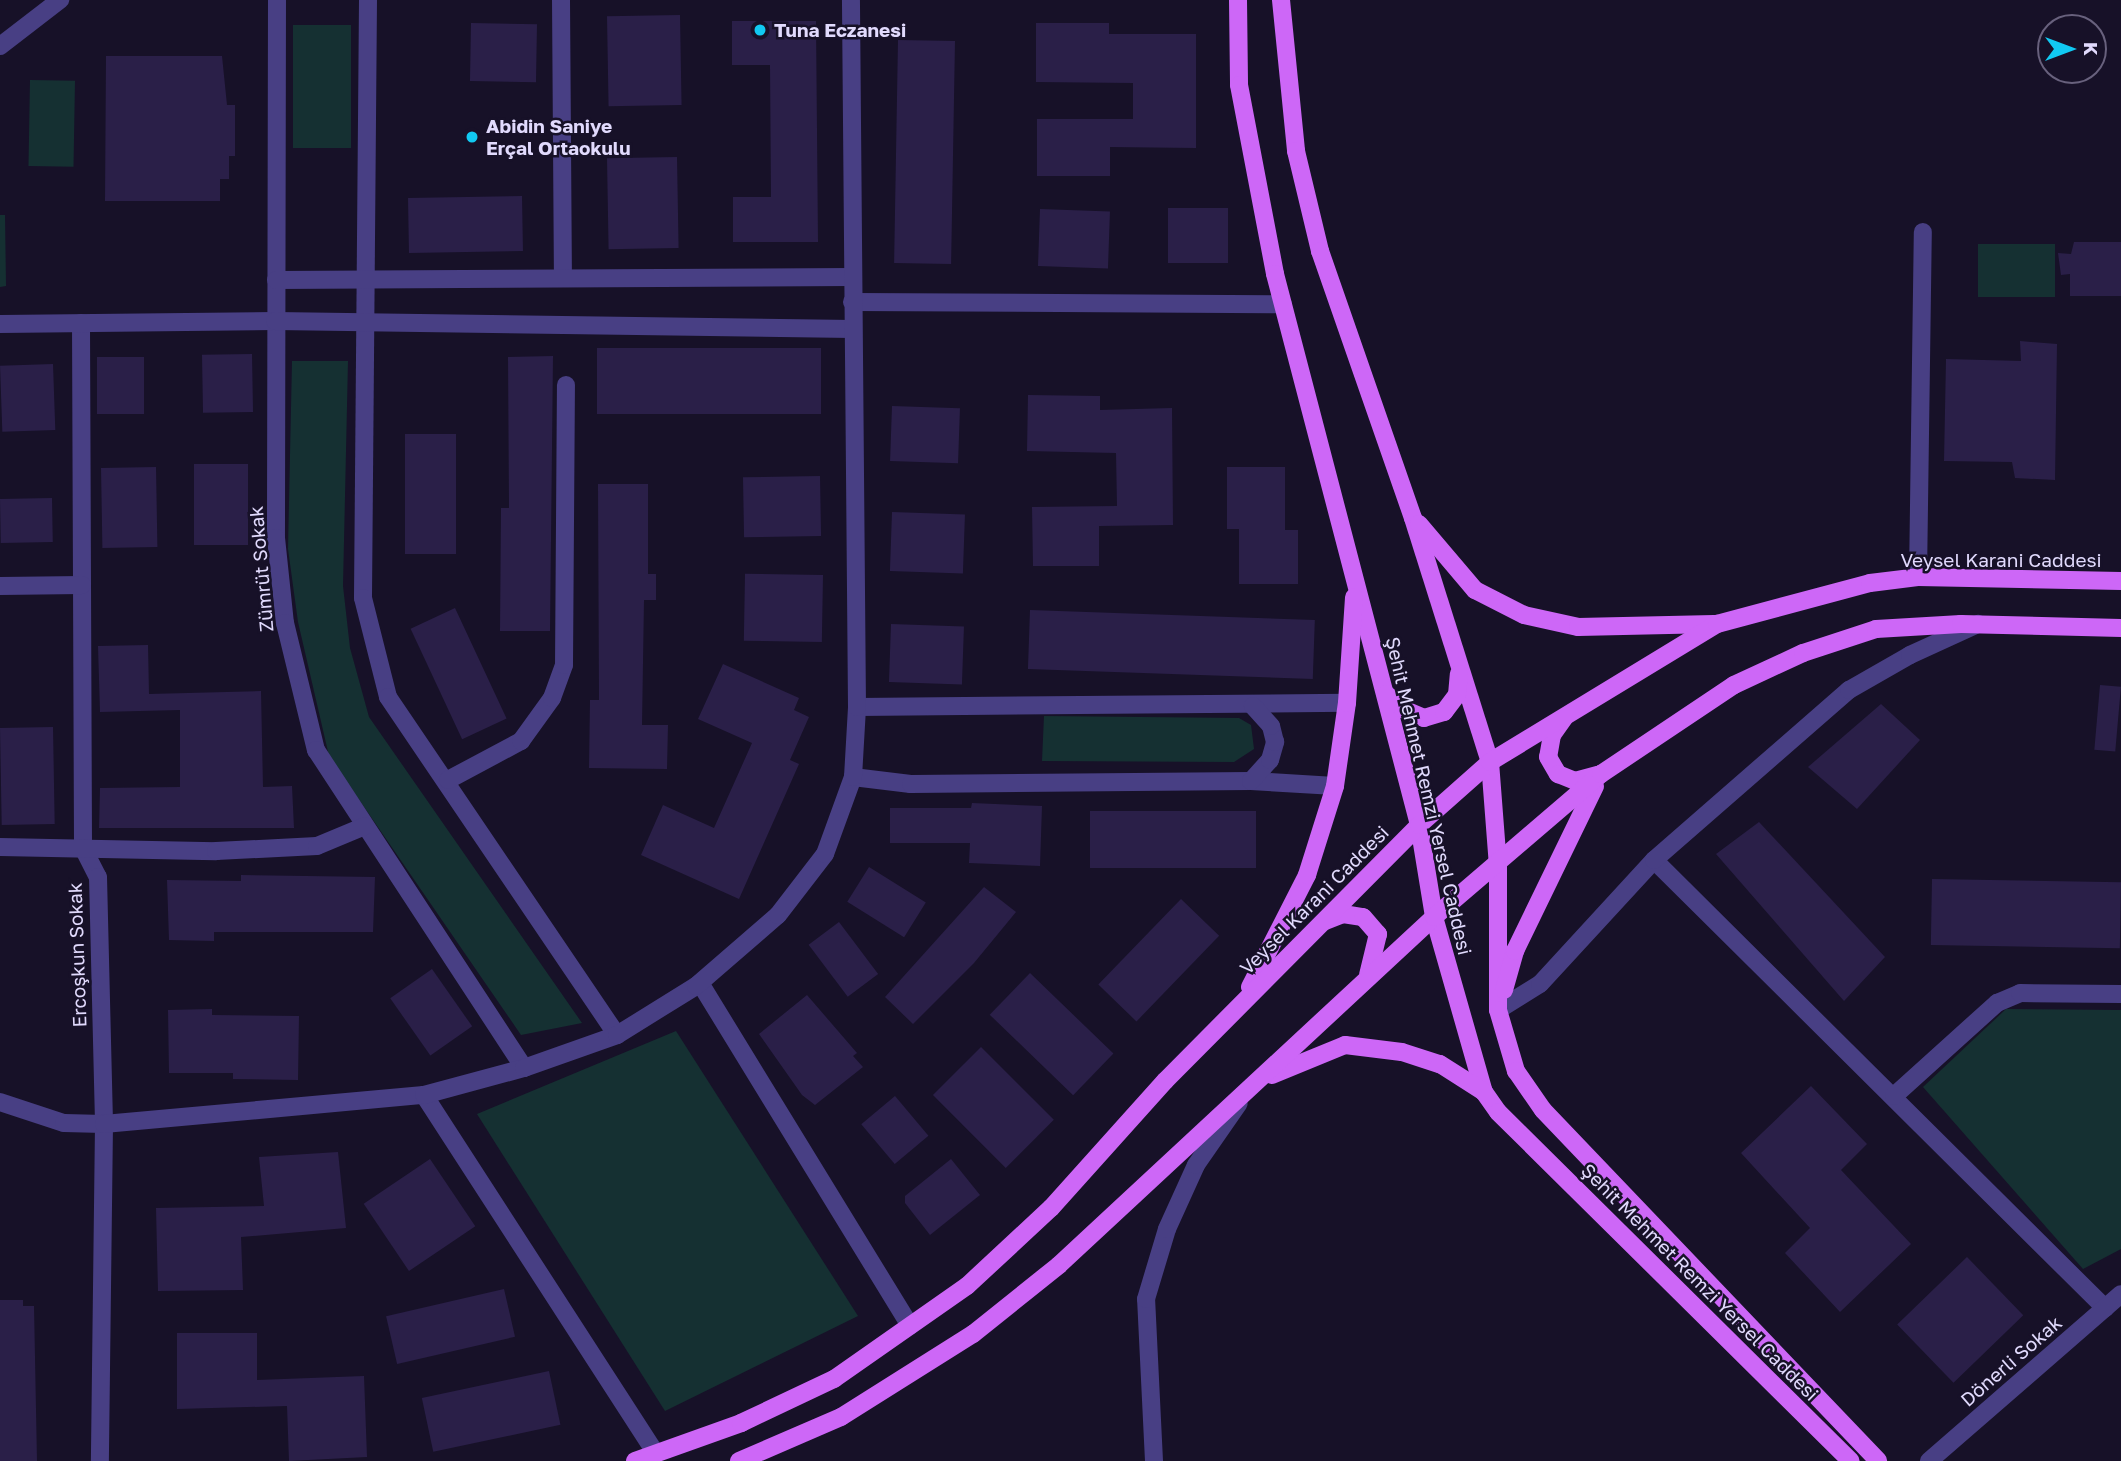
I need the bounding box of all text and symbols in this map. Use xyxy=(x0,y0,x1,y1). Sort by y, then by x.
north arrow xyxy=(2037,14,2107,84)
place label: Tuna Eczanesi xyxy=(774,19,906,41)
marker: Tuna Eczanesi xyxy=(752,22,768,38)
text: K xyxy=(2080,42,2103,56)
place label: Abidin Saniye Erçal Ortaokulu xyxy=(486,115,630,159)
marker: Abidin Saniye Erçal Ortaokulu xyxy=(464,129,480,145)
street label: Zümrüt Sokak xyxy=(244,505,278,633)
street label: Veysel Karani Caddesi xyxy=(1900,549,2102,571)
street label: Şehit Mehmet Remzi Yersel Caddesi xyxy=(1381,635,1477,957)
street label: Veysel Karani Caddesi xyxy=(1235,821,1393,979)
street label: Ercoşkun Sokak xyxy=(63,882,91,1028)
street label: Şehit Mehmet Remzi Yersel Caddesi xyxy=(1577,1159,1823,1405)
street label: Dönerli Sokak xyxy=(1956,1311,2066,1411)

